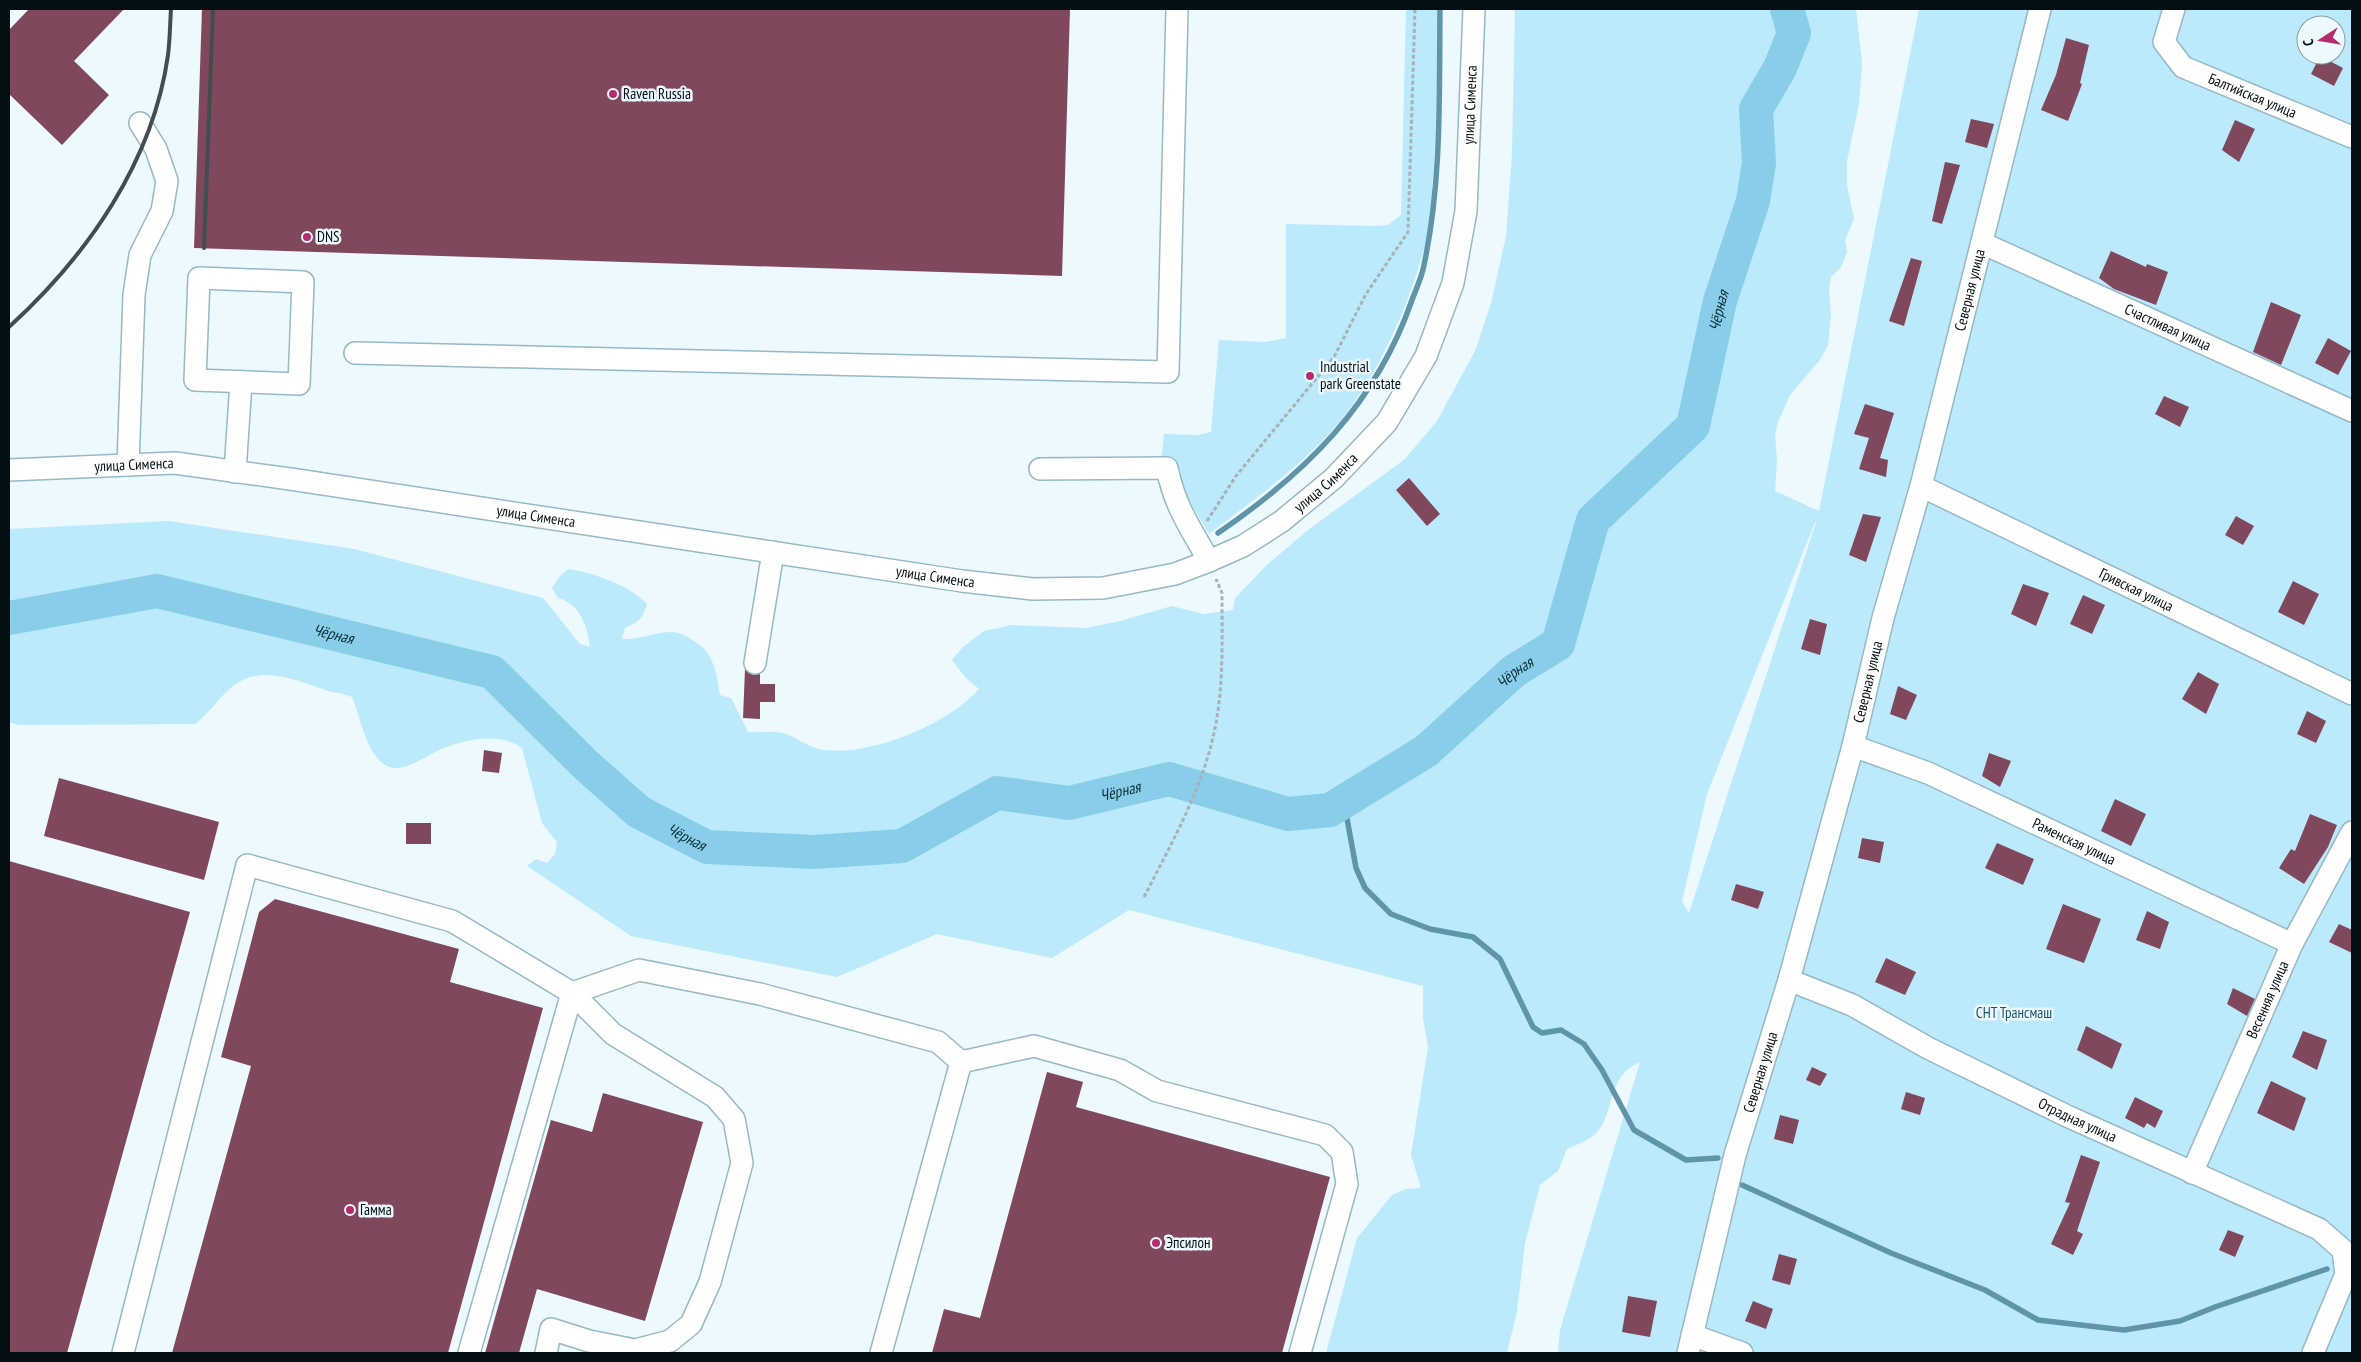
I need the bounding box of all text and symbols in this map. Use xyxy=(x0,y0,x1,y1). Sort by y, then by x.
north arrow xyxy=(2296,15,2346,65)
text: С xyxy=(2299,37,2318,48)
street label: улица Сименса xyxy=(1459,65,1481,145)
street label: Балтийская улица xyxy=(2206,69,2300,122)
place label: Raven Russia xyxy=(623,84,691,103)
marker: Raven Russia xyxy=(607,88,619,100)
place label: DNS xyxy=(317,227,339,246)
marker: DNS xyxy=(301,231,313,243)
street label: Северная улица xyxy=(1950,247,1989,333)
water label: Чёрная xyxy=(1704,286,1733,333)
street label: Счастливая улица xyxy=(2122,299,2214,355)
place label: Industrial park Greenstate xyxy=(1320,357,1401,393)
marker: Industrial park Greenstate xyxy=(1304,370,1316,382)
street label: улица Сименса xyxy=(1290,449,1362,516)
street label: улица Сименса xyxy=(94,453,174,475)
street label: улица Сименса xyxy=(495,500,577,531)
street label: улица Сименса xyxy=(895,561,976,591)
street label: Гривская улица xyxy=(2096,563,2177,615)
water label: Чёрная xyxy=(311,619,357,649)
street label: Северная улица xyxy=(1849,639,1886,725)
water label: Чёрная xyxy=(1492,651,1538,692)
water label: Чёрная xyxy=(1098,776,1144,805)
street label: Раменская улица xyxy=(2029,813,2119,869)
water label: Чёрная xyxy=(664,818,711,856)
street label: Весенняя улица xyxy=(2242,958,2292,1041)
park label: СНТ Трансмаш xyxy=(1976,1003,2052,1022)
street label: Северная улица xyxy=(1739,1029,1781,1115)
street label: Отрадная улица xyxy=(2035,1093,2120,1146)
place label: Гамма xyxy=(360,1200,392,1219)
marker: Гамма xyxy=(344,1204,356,1216)
place label: Эпсилон xyxy=(1166,1233,1210,1252)
marker: Эпсилон xyxy=(1150,1237,1162,1249)

